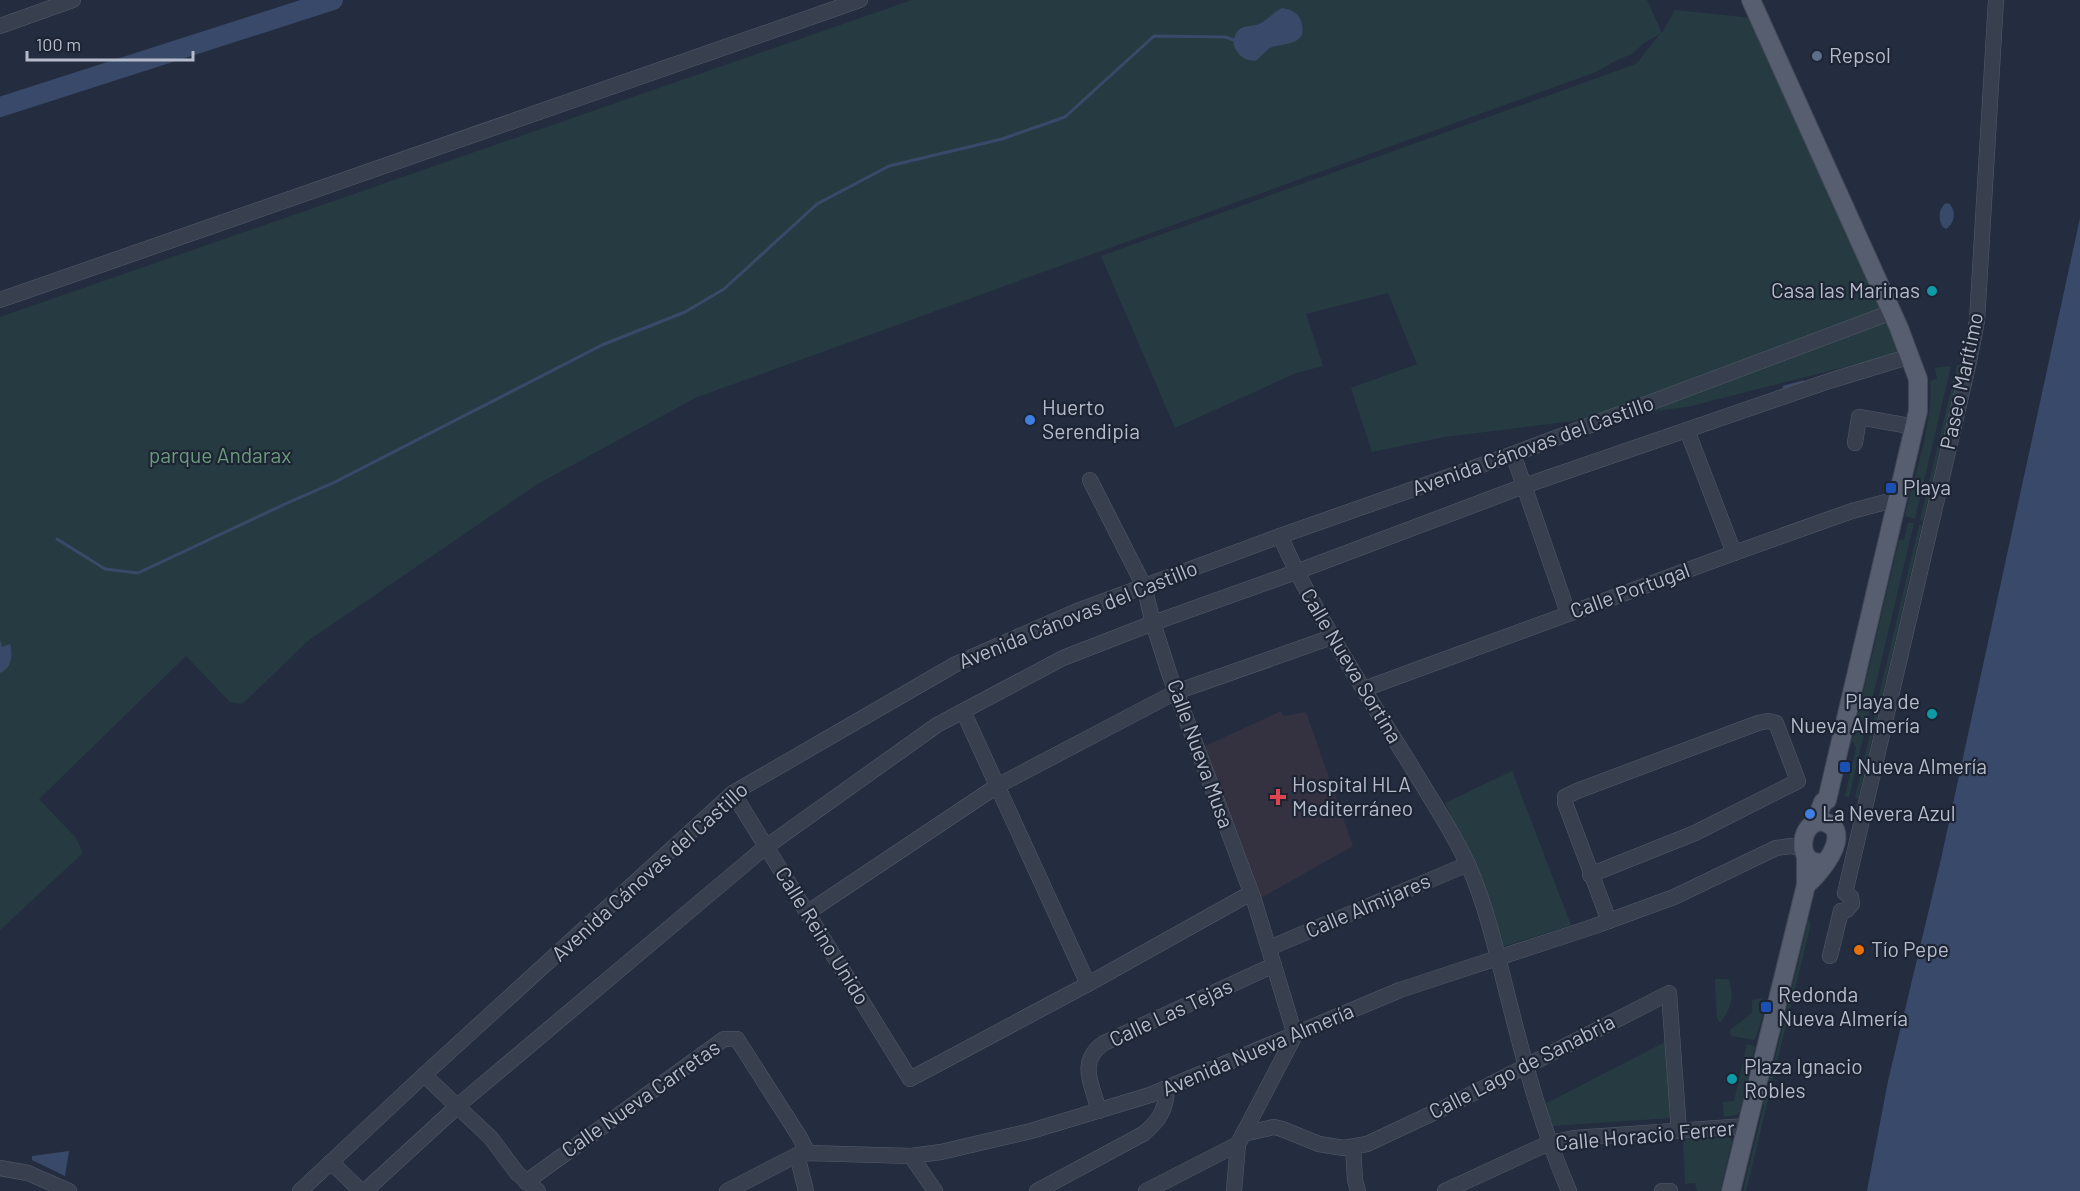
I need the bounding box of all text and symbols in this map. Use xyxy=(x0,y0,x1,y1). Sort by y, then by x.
scale bar xyxy=(27,24,194,62)
text: 100 m xyxy=(36,33,81,55)
place label: Repsol xyxy=(1829,42,1891,67)
marker: Repsol xyxy=(1810,49,1824,63)
place label: Casa las Marinas xyxy=(1771,277,1920,302)
marker: Casa las Marinas xyxy=(1925,284,1939,298)
street label: Paseo Marítimo xyxy=(1934,310,1987,452)
street label: Avenida Cánovas del Castillo xyxy=(1408,389,1657,500)
place label: Huerto Serendipia xyxy=(1042,394,1140,443)
marker: Huerto Serendipia xyxy=(1023,413,1037,427)
park label: parque Andarax xyxy=(149,442,291,467)
place label: Playa xyxy=(1903,474,1951,499)
marker: Playa xyxy=(1884,481,1898,495)
street label: Avenida Cánovas del Castillo xyxy=(954,554,1201,673)
street label: Calle Portugal xyxy=(1566,556,1693,623)
street label: Calle Nueva Sortina xyxy=(1296,583,1408,747)
street label: Calle Nueva Musa xyxy=(1163,676,1240,831)
place label: Playa de Nueva Almería xyxy=(1790,688,1920,737)
marker: Playa de Nueva Almería xyxy=(1925,707,1939,721)
place label: Nueva Almería xyxy=(1857,753,1987,778)
marker: Nueva Almería xyxy=(1838,760,1852,774)
place label: Hospital HLA Mediterráneo xyxy=(1292,771,1413,820)
street label: Avenida Cánovas del Castillo xyxy=(546,776,752,966)
marker: Hospital HLA Mediterráneo xyxy=(1269,788,1287,806)
place label: La Nevera Azul xyxy=(1822,800,1956,825)
marker: La Nevera Azul xyxy=(1803,807,1817,821)
street label: Calle Reino Unido xyxy=(771,862,876,1009)
street label: Calle Almijares xyxy=(1301,867,1434,942)
place label: Tío Pepe xyxy=(1871,936,1949,961)
marker: Tío Pepe xyxy=(1852,943,1866,957)
street label: Calle Las Tejas xyxy=(1105,972,1236,1051)
place label: Redonda Nueva Almería xyxy=(1778,981,1908,1030)
street label: Avenida Nueva Almería xyxy=(1158,997,1357,1100)
marker: Redonda Nueva Almería xyxy=(1759,1000,1773,1014)
street label: Calle Lago de Sanabria xyxy=(1424,1008,1618,1123)
street label: Calle Nueva Carretas xyxy=(556,1034,724,1162)
place label: Plaza Ignacio Robles xyxy=(1744,1053,1863,1102)
marker: Plaza Ignacio Robles xyxy=(1725,1072,1739,1086)
street label: Calle Horacio Ferrer xyxy=(1554,1114,1736,1155)

